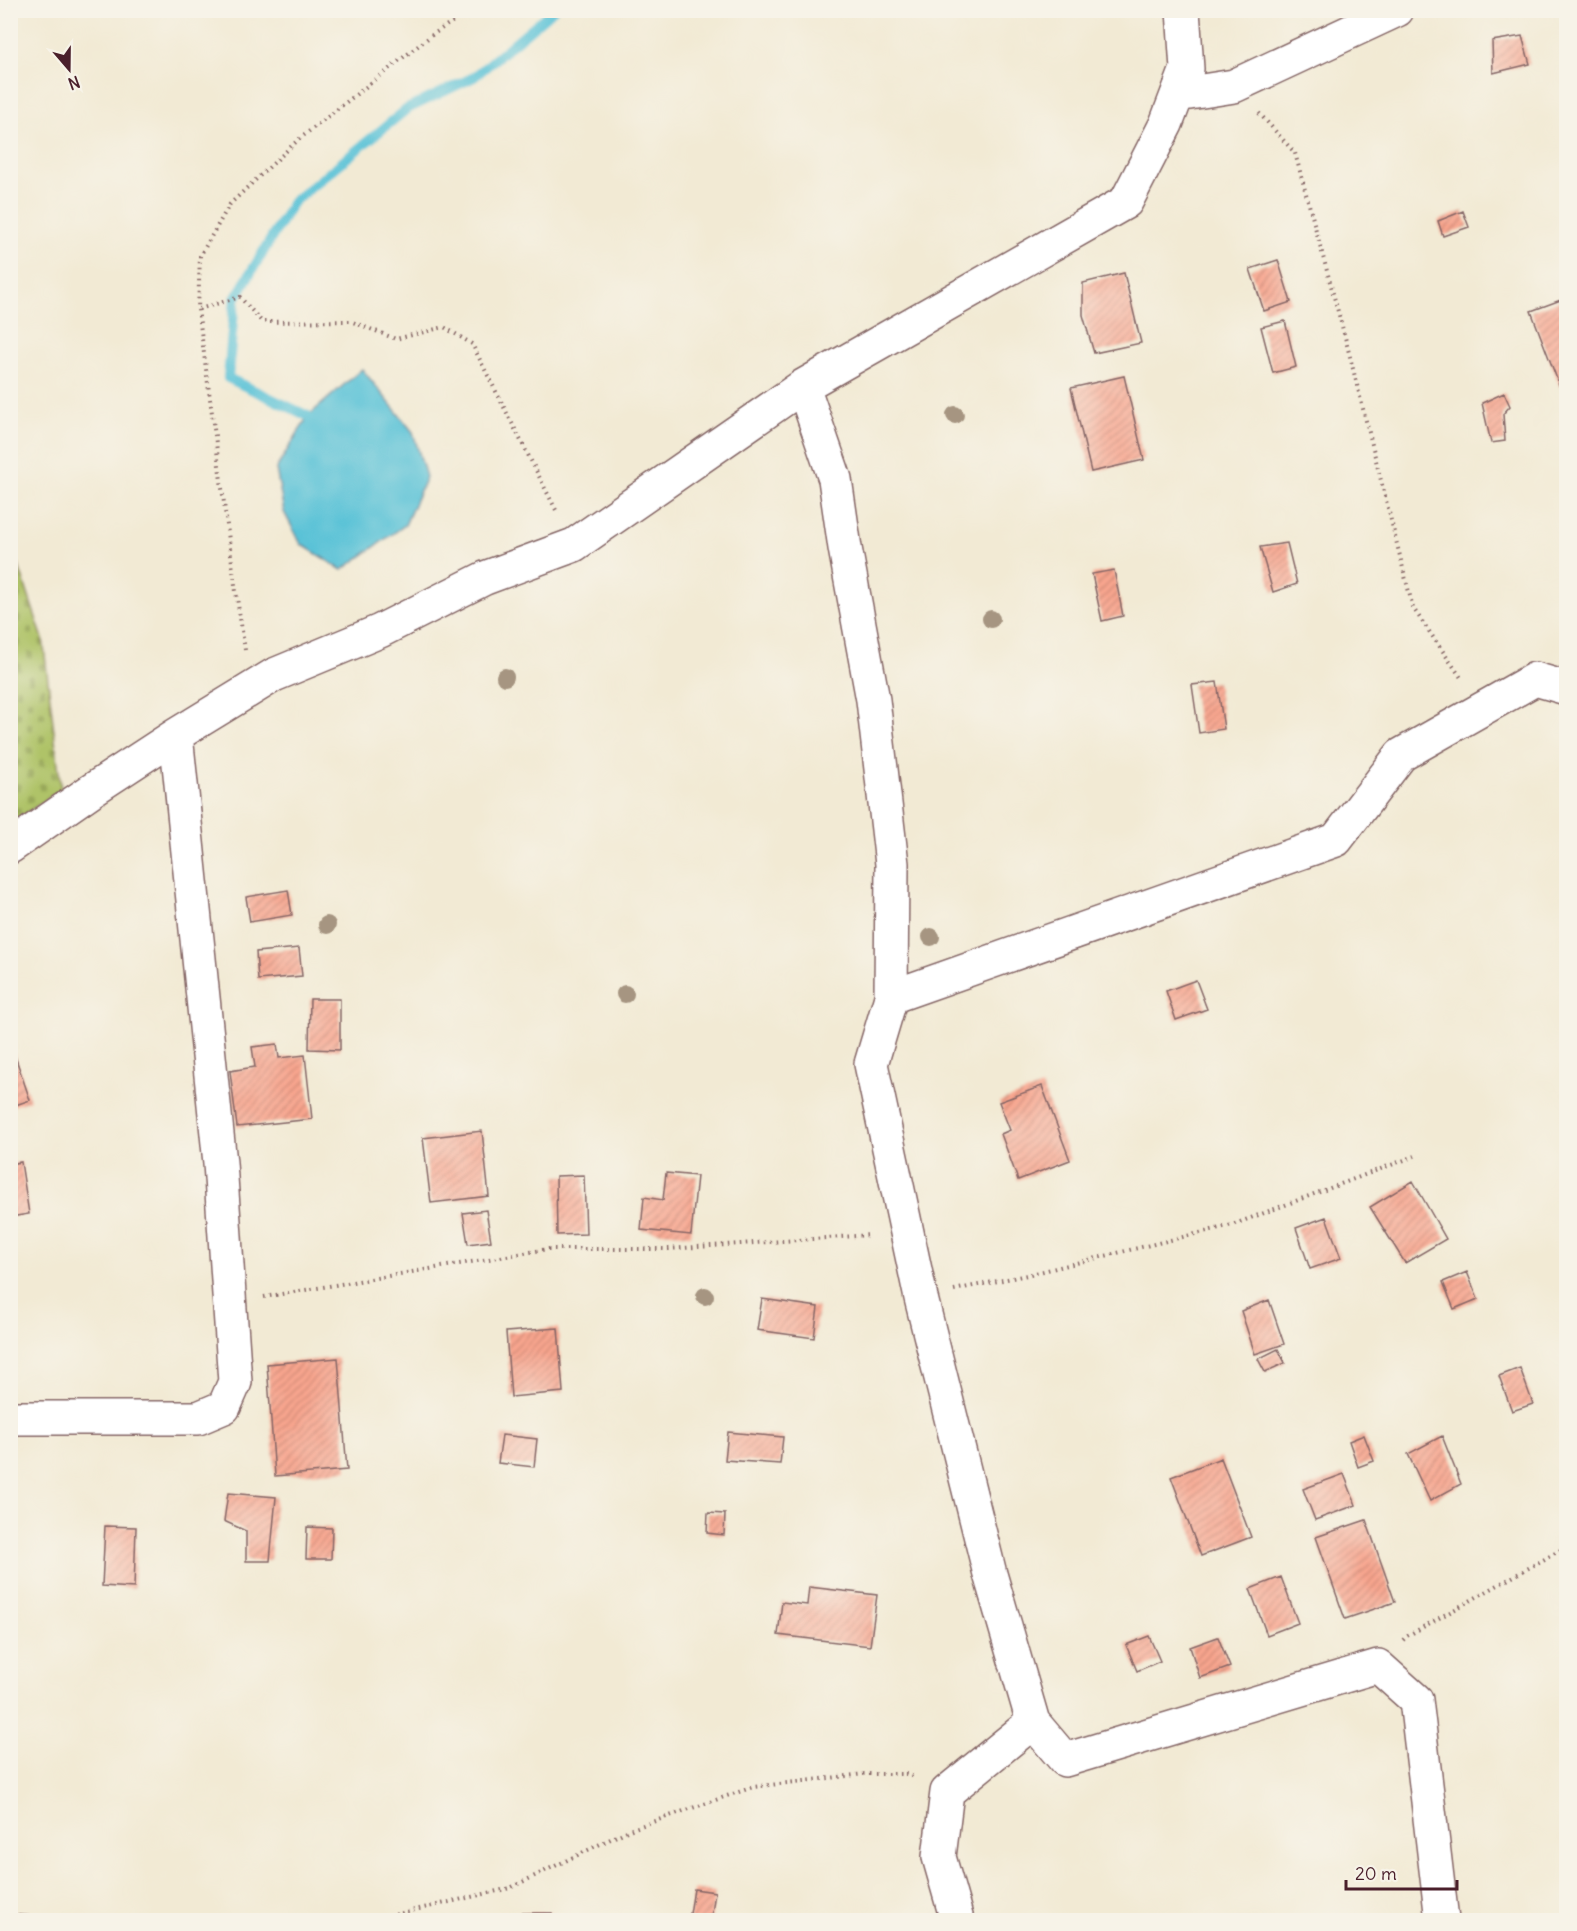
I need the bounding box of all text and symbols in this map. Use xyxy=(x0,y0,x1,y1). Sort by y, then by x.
north arrow xyxy=(39,39,99,99)
text: N xyxy=(66,72,83,94)
scale bar xyxy=(1346,1853,1457,1891)
text: 20 m xyxy=(1355,1862,1397,1885)

